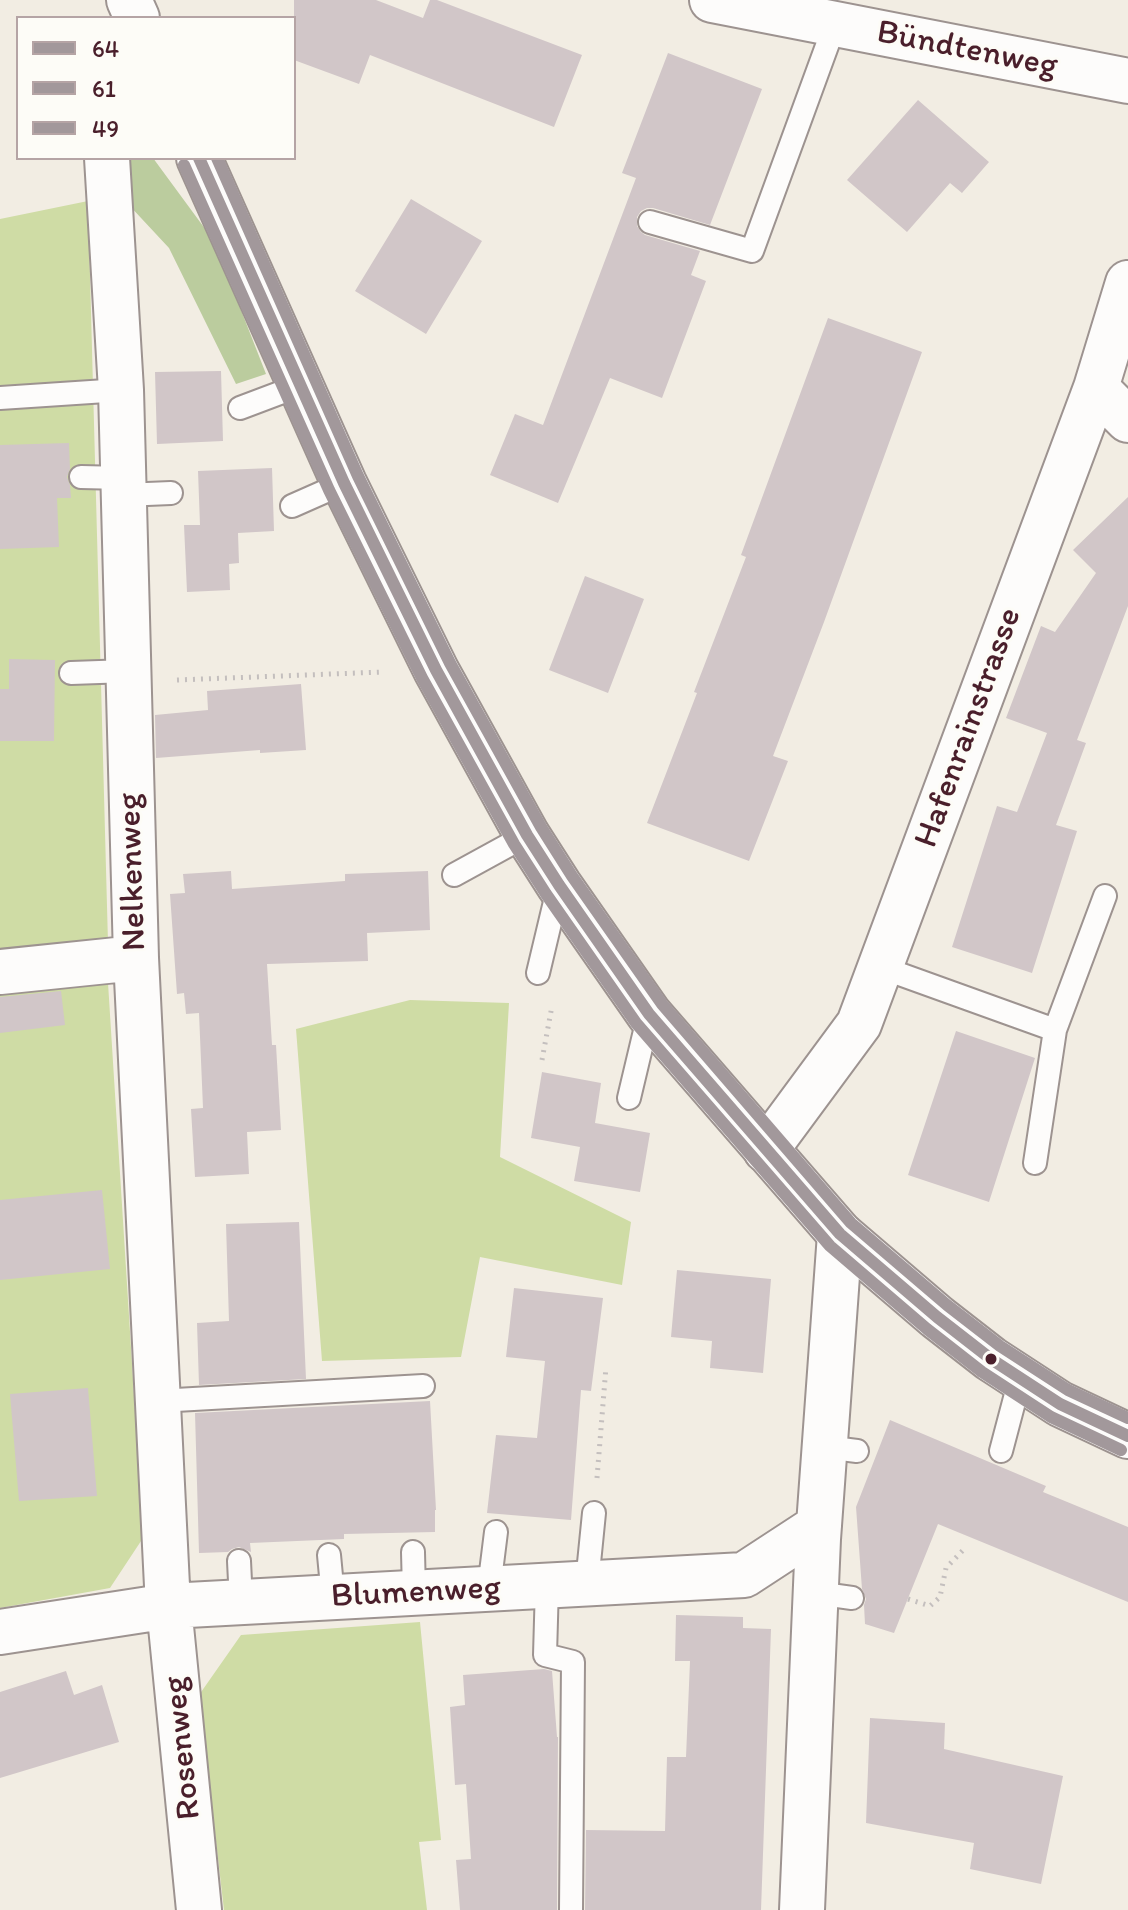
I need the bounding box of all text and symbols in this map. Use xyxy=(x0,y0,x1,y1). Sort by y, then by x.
street label: Bündtenweg xyxy=(873,13,1061,87)
legend xyxy=(16,16,296,160)
text: 64 xyxy=(92,34,119,63)
text: 61 xyxy=(92,74,116,103)
text: 49 xyxy=(92,114,119,143)
street label: Hafenrainstrasse xyxy=(907,603,1031,853)
street label: Nelkenweg xyxy=(110,792,156,952)
unlabelled marker xyxy=(983,1351,999,1367)
street label: Blumenweg xyxy=(330,1568,502,1618)
street label: Rosenweg xyxy=(155,1674,211,1822)

